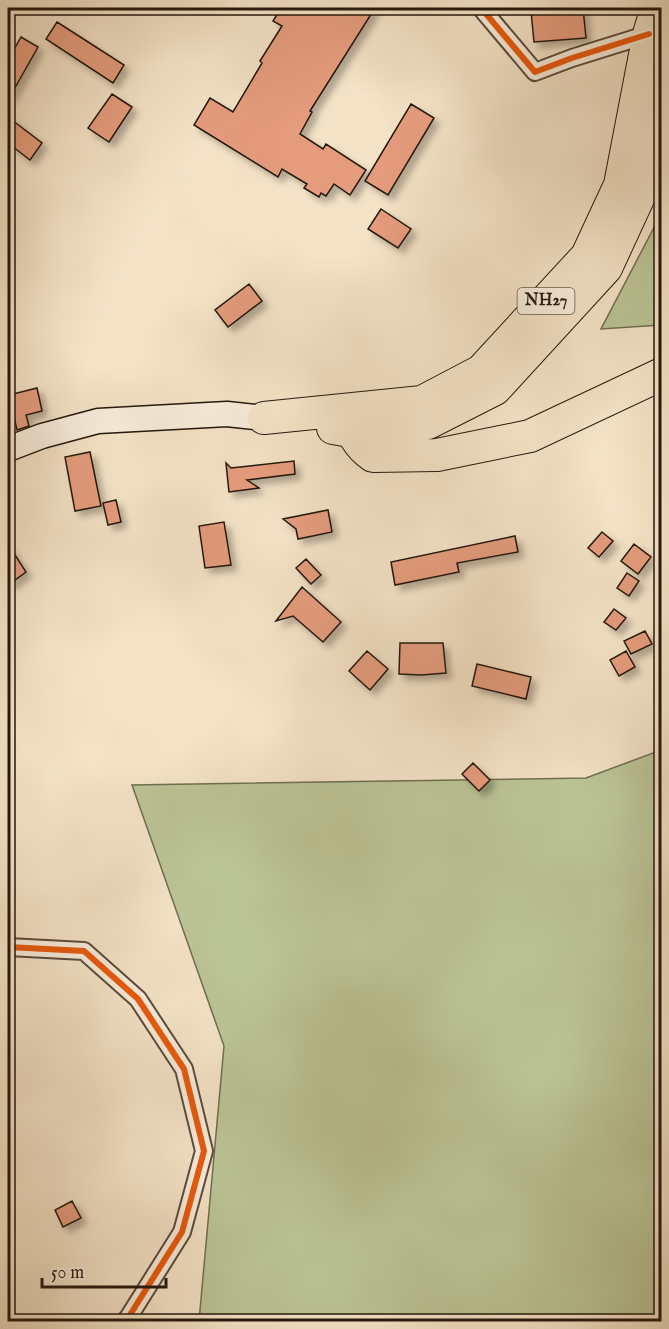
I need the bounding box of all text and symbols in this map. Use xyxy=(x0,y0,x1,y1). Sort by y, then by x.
road number: NH27 xyxy=(518,288,574,314)
scale bar xyxy=(42,1251,166,1289)
text: 50 m xyxy=(51,1262,84,1285)

